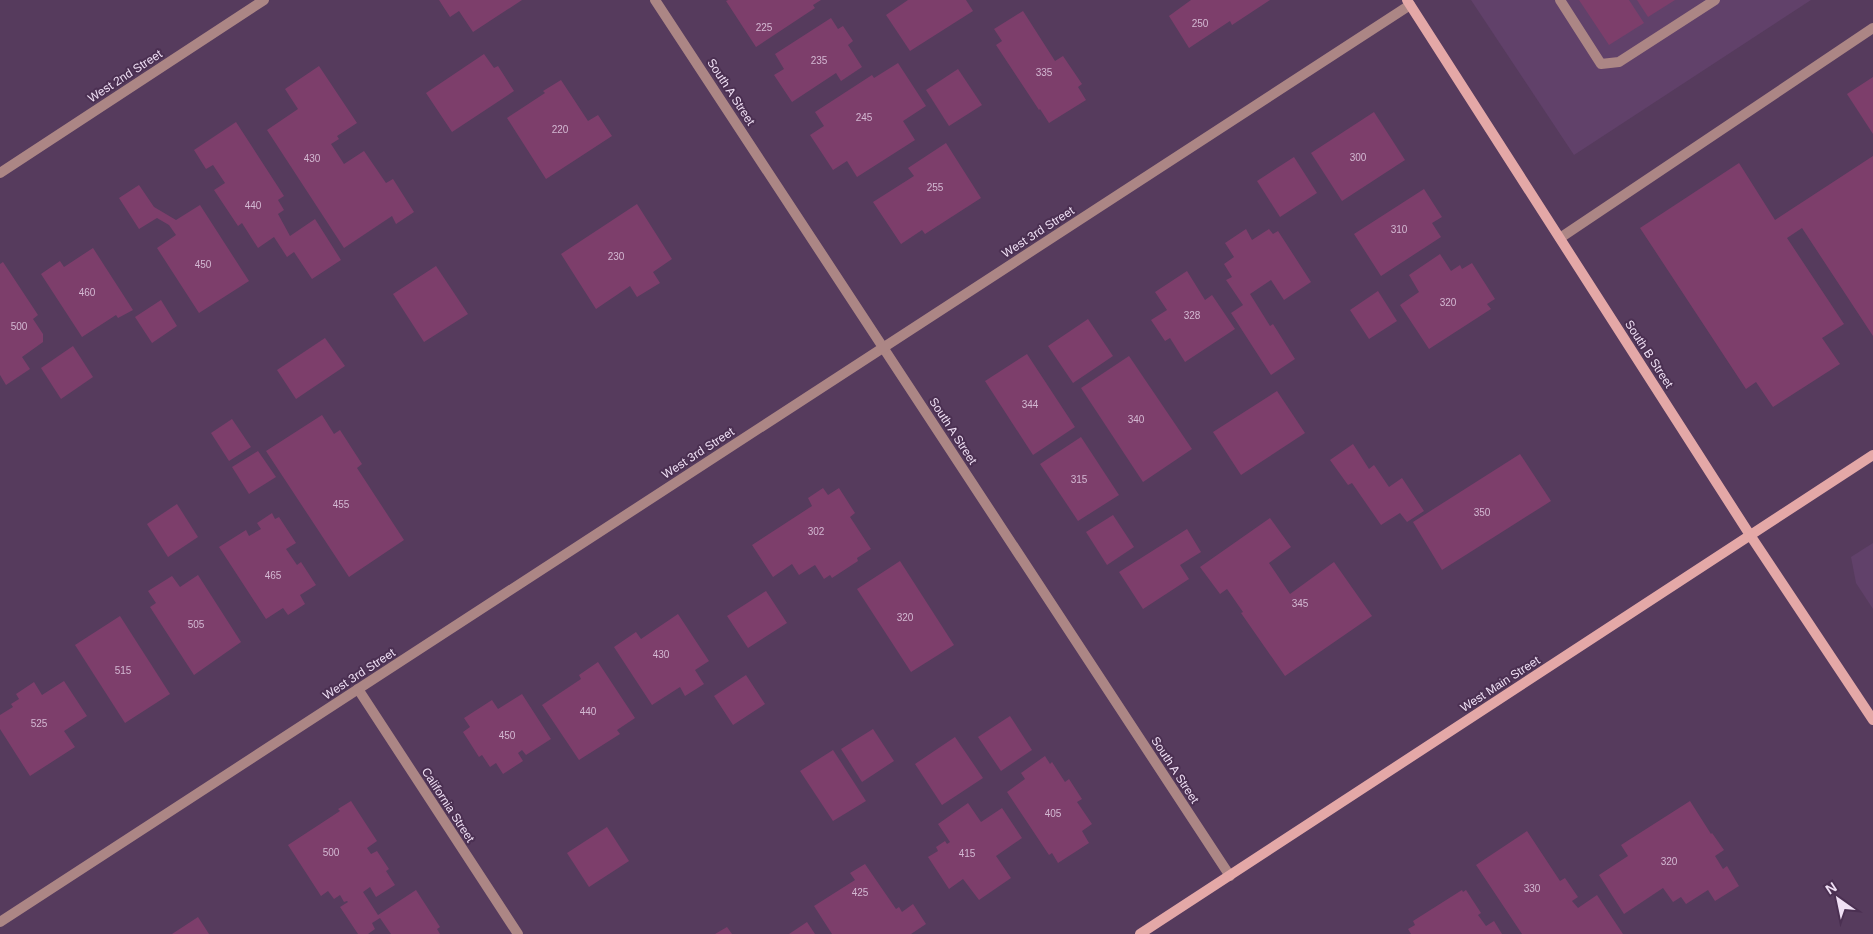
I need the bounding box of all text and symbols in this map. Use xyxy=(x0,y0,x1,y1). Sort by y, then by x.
house number: 250 xyxy=(1192,18,1209,29)
house number: 225 xyxy=(756,22,773,33)
street label: West 2nd Street xyxy=(85,46,165,105)
house number: 235 xyxy=(811,55,828,66)
street label: South A Street xyxy=(704,56,758,129)
house number: 335 xyxy=(1036,67,1053,78)
house number: 245 xyxy=(856,112,873,123)
house number: 220 xyxy=(552,124,569,135)
house number: 300 xyxy=(1350,152,1367,163)
house number: 430 xyxy=(304,153,321,164)
house number: 255 xyxy=(927,182,944,193)
house number: 440 xyxy=(245,200,262,211)
street label: West 3rd Street xyxy=(999,203,1077,261)
house number: 310 xyxy=(1391,224,1408,235)
house number: 230 xyxy=(608,251,625,262)
house number: 450 xyxy=(195,259,212,270)
house number: 460 xyxy=(79,287,96,298)
house number: 320 xyxy=(1440,297,1457,308)
house number: 328 xyxy=(1184,310,1201,321)
street label: South B Street xyxy=(1622,317,1676,391)
house number: 500 xyxy=(11,321,28,332)
street label: South A Street xyxy=(926,395,980,468)
house number: 344 xyxy=(1022,399,1039,410)
house number: 340 xyxy=(1128,414,1145,425)
street label: West 3rd Street xyxy=(659,424,737,482)
house number: 315 xyxy=(1071,474,1088,485)
house number: 455 xyxy=(333,499,350,510)
house number: 350 xyxy=(1474,507,1491,518)
house number: 302 xyxy=(808,526,825,537)
house number: 465 xyxy=(265,570,282,581)
house number: 345 xyxy=(1292,598,1309,609)
house number: 320 xyxy=(897,612,914,623)
house number: 505 xyxy=(188,619,205,630)
street label: West 3rd Street xyxy=(320,645,398,703)
house number: 430 xyxy=(653,649,670,660)
street label: West Main Street xyxy=(1458,653,1543,715)
house number: 515 xyxy=(115,665,132,676)
house number: 440 xyxy=(580,706,597,717)
house number: 525 xyxy=(31,718,48,729)
house number: 450 xyxy=(499,730,516,741)
street label: South A Street xyxy=(1148,734,1202,807)
street label: California Street xyxy=(419,765,478,845)
house number: 405 xyxy=(1045,808,1062,819)
house number: 500 xyxy=(323,847,340,858)
house number: 415 xyxy=(959,848,976,859)
house number: 320 xyxy=(1661,856,1678,867)
north arrow xyxy=(1813,874,1863,924)
text: N xyxy=(1822,879,1840,898)
house number: 330 xyxy=(1524,883,1541,894)
house number: 425 xyxy=(852,887,869,898)

